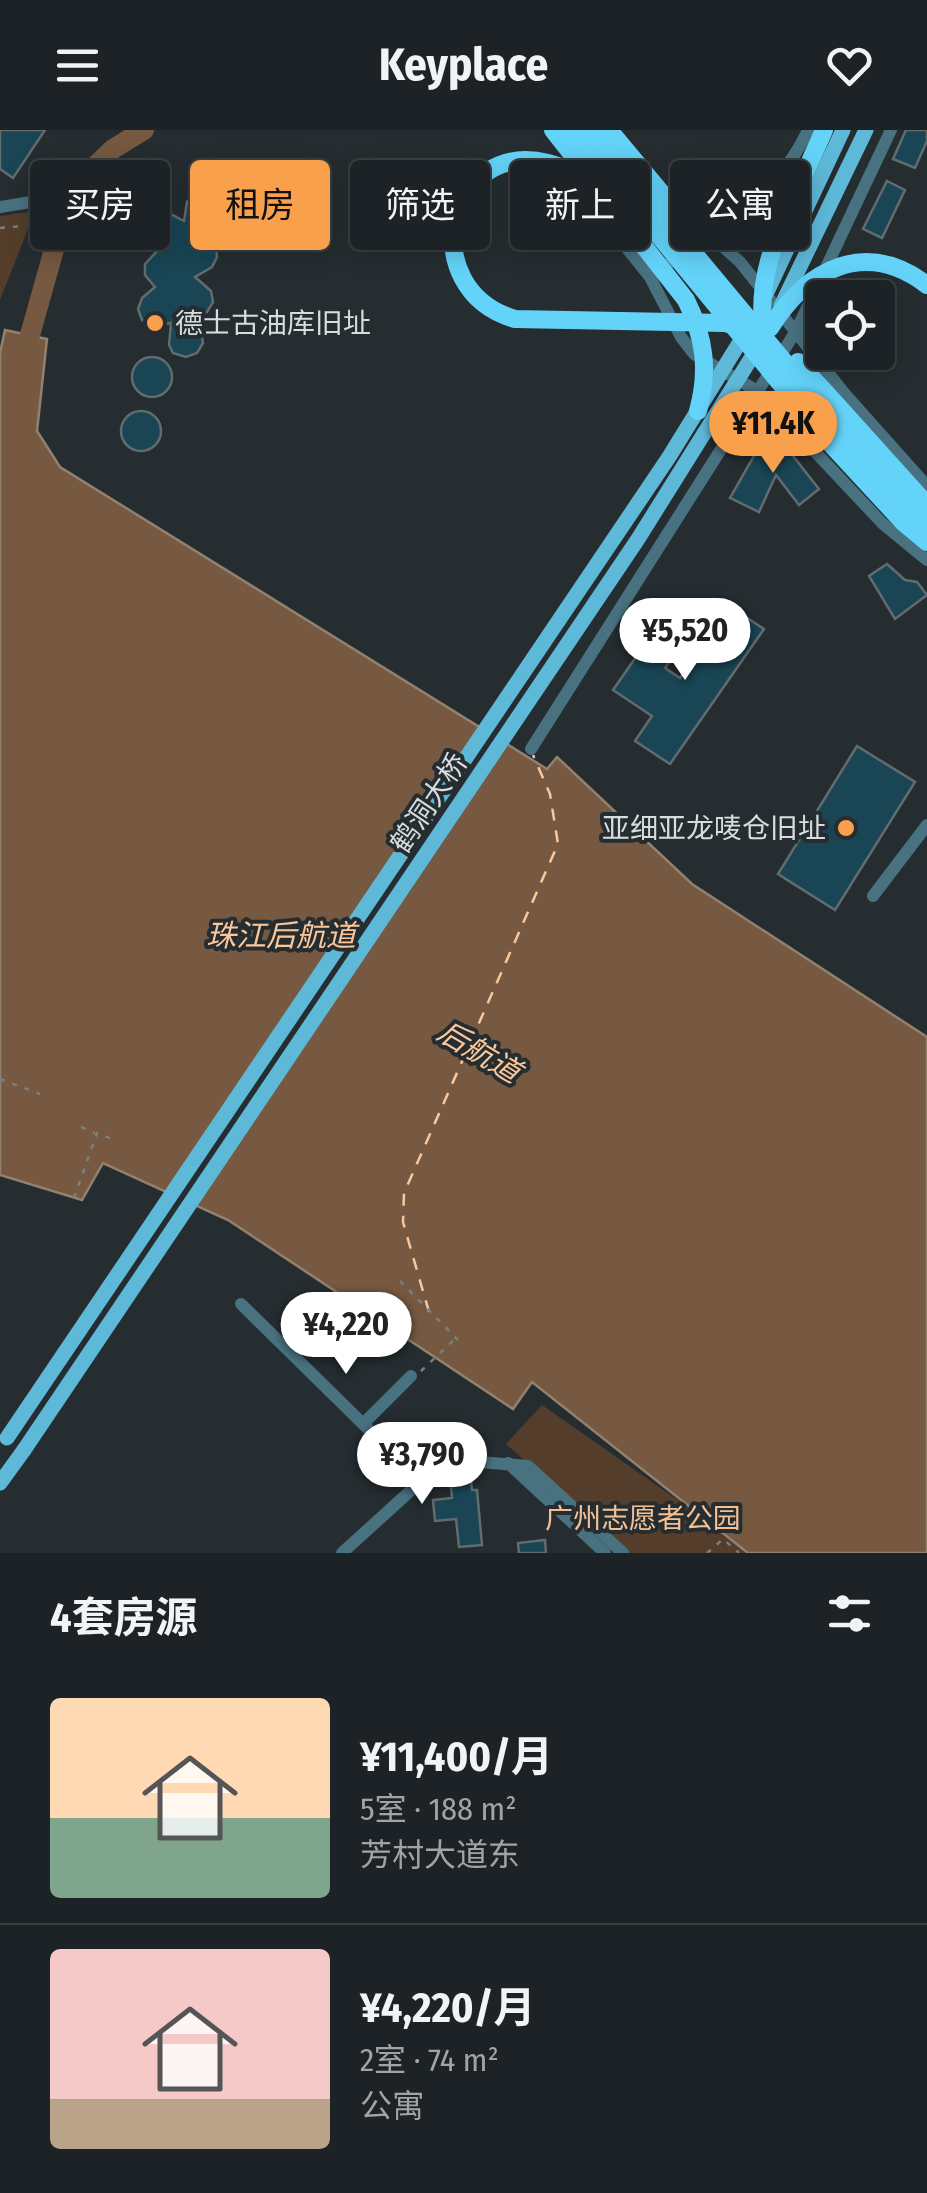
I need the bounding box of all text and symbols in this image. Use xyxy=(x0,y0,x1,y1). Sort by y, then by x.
icon: menu xyxy=(50,38,105,93)
text: Keyplace xyxy=(379,38,548,92)
icon: heart xyxy=(822,38,877,93)
chip: 买房 xyxy=(30,160,170,250)
chip: 租房 xyxy=(190,160,330,250)
chip: 筛选 xyxy=(350,160,490,250)
chip: 新上 xyxy=(510,160,650,250)
chip: 公寓 xyxy=(670,160,810,250)
map controls xyxy=(805,280,895,370)
button: locate xyxy=(805,280,895,370)
place label: 德士古油库旧址 xyxy=(175,307,371,340)
marker: 德士古油库旧址 xyxy=(144,312,166,334)
pin: ¥11.4K xyxy=(692,391,854,476)
text: ¥11.4K xyxy=(731,404,815,442)
pin: ¥5,520 xyxy=(604,598,766,683)
text: ¥5,520 xyxy=(641,611,729,649)
street label: 鹤洞大桥 xyxy=(384,747,474,859)
place label: 亚细亚龙唛仓旧址 xyxy=(602,812,826,845)
marker: 亚细亚龙唛仓旧址 xyxy=(835,817,857,839)
water label: 珠江后航道 xyxy=(206,918,360,954)
water label: 后航道 xyxy=(431,1013,530,1093)
pin: ¥4,220 xyxy=(265,1292,427,1377)
text: ¥4,220 xyxy=(303,1305,389,1343)
pin: ¥3,790 xyxy=(341,1422,503,1507)
text: ¥3,790 xyxy=(379,1435,465,1473)
park label: 广州志愿者公园 xyxy=(545,1502,741,1535)
icon: filters xyxy=(822,1586,877,1641)
text: 4套房源 xyxy=(50,1593,198,1643)
text: ¥11,400/月 xyxy=(360,1732,553,1782)
icon: home xyxy=(130,1738,250,1858)
text: 5室 · 188 m² xyxy=(360,1790,517,1828)
text: 芳村大道东 xyxy=(360,1836,520,1874)
text: ¥4,220/月 xyxy=(360,1983,535,2033)
icon: home xyxy=(130,1989,250,2109)
text: 2室 · 74 m² xyxy=(360,2041,499,2079)
text: 公寓 xyxy=(360,2087,424,2125)

